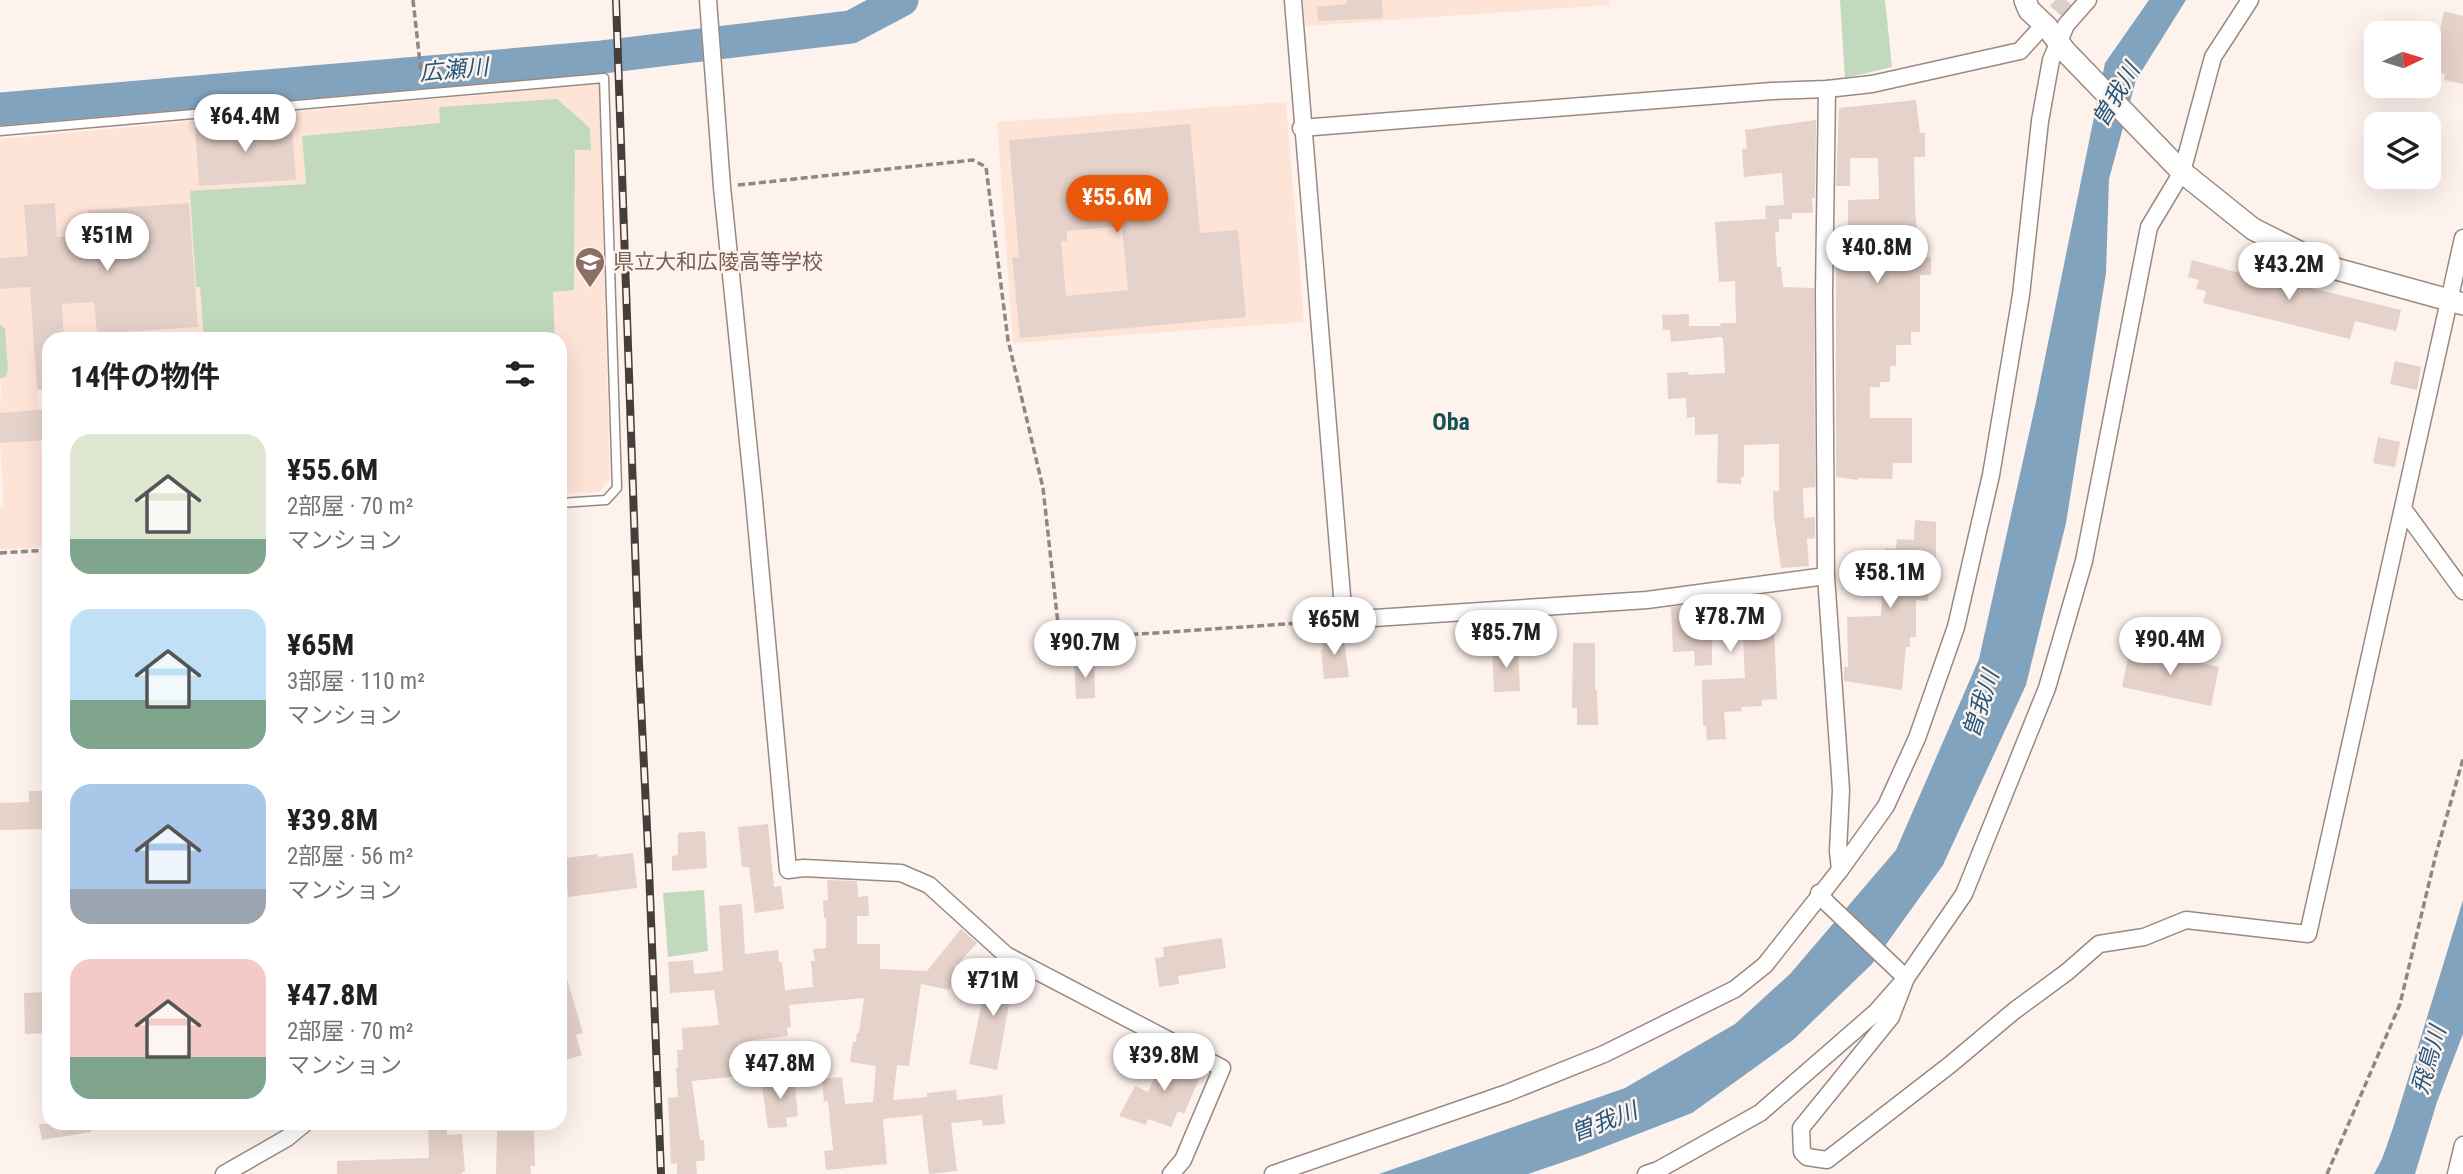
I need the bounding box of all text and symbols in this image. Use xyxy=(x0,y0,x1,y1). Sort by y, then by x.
north arrow xyxy=(2364,21,2441,98)
map controls xyxy=(2364,21,2441,189)
water label: 広瀬川 xyxy=(418,53,493,86)
water label: 曽我川 xyxy=(2087,56,2147,132)
pin: ¥64.4M xyxy=(188,94,302,154)
text: ¥64.4M xyxy=(210,103,280,130)
button: layers xyxy=(2364,112,2441,189)
pin: ¥55.6M xyxy=(1060,176,1174,235)
text: ¥55.6M xyxy=(1082,184,1152,211)
pin: ¥51M xyxy=(66,214,148,273)
text: ¥51M xyxy=(81,222,133,249)
pin: ¥40.8M xyxy=(1820,226,1934,285)
text: ¥40.8M xyxy=(1842,234,1912,261)
pin: ¥43.2M xyxy=(2232,243,2346,302)
school or university icon: 県立大和広陵高等学校 xyxy=(573,245,607,289)
place label: 県立大和広陵高等学校 xyxy=(613,250,823,274)
text: ¥43.2M xyxy=(2254,251,2324,278)
icon: filters xyxy=(501,355,539,393)
text: 14件の物件 xyxy=(70,359,220,394)
district label: Oba xyxy=(1432,408,1470,436)
text: ¥55.6M xyxy=(287,452,378,487)
icon: home xyxy=(126,462,210,546)
text: 2部屋 · 70 m² xyxy=(287,493,413,520)
text: マンション xyxy=(287,527,402,554)
pin: ¥58.1M xyxy=(1833,550,1947,610)
text: ¥58.1M xyxy=(1855,559,1925,586)
pin: ¥78.7M xyxy=(1673,594,1787,654)
pin: ¥65M xyxy=(1293,598,1375,657)
text: ¥78.7M xyxy=(1695,603,1765,630)
text: ¥65M xyxy=(1308,606,1360,633)
pin: ¥85.7M xyxy=(1449,610,1563,670)
pin: ¥90.4M xyxy=(2113,618,2227,677)
text: ¥85.7M xyxy=(1471,619,1541,646)
pin: ¥90.7M xyxy=(1028,620,1142,680)
text: ¥90.4M xyxy=(2135,626,2205,653)
text: ¥65M xyxy=(287,627,354,662)
text: ¥90.7M xyxy=(1050,629,1120,656)
icon: home xyxy=(126,637,210,721)
water label: 曽我川 xyxy=(1957,664,2005,741)
text: 3部屋 · 110 m² xyxy=(287,668,425,695)
text: マンション xyxy=(287,702,402,729)
text: ¥39.8M xyxy=(287,802,378,837)
icon: home xyxy=(126,812,210,896)
text: 2部屋 · 56 m² xyxy=(287,843,413,870)
text: マンション xyxy=(287,877,402,904)
pin: ¥71M xyxy=(952,958,1034,1018)
text: ¥71M xyxy=(967,967,1019,994)
text: ¥47.8M xyxy=(287,977,378,1012)
icon: home xyxy=(126,987,210,1071)
text: 2部屋 · 70 m² xyxy=(287,1018,413,1045)
water label: 飛鳥川 xyxy=(2407,1020,2452,1097)
pin: ¥39.8M xyxy=(1107,1034,1221,1093)
pin: ¥47.8M xyxy=(723,1042,837,1101)
text: ¥39.8M xyxy=(1129,1042,1199,1069)
text: ¥47.8M xyxy=(745,1050,815,1077)
text: マンション xyxy=(287,1052,402,1079)
water label: 曽我川 xyxy=(1567,1096,1644,1147)

